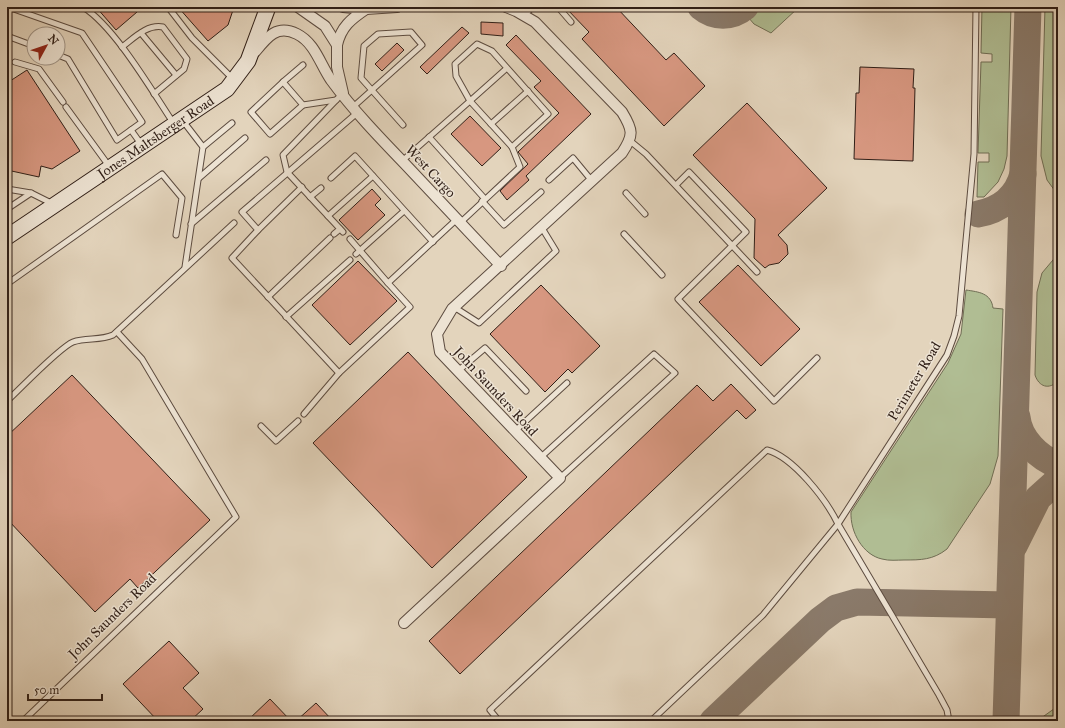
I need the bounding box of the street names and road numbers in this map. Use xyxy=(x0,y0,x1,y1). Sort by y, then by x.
street label: Jones Maltsberger Road xyxy=(93,92,217,185)
street label: West Cargo xyxy=(402,141,459,201)
street label: Perimeter Road xyxy=(884,339,945,424)
street label: John Saunders Road xyxy=(448,342,541,440)
street label: John Saunders Road xyxy=(63,570,161,665)

